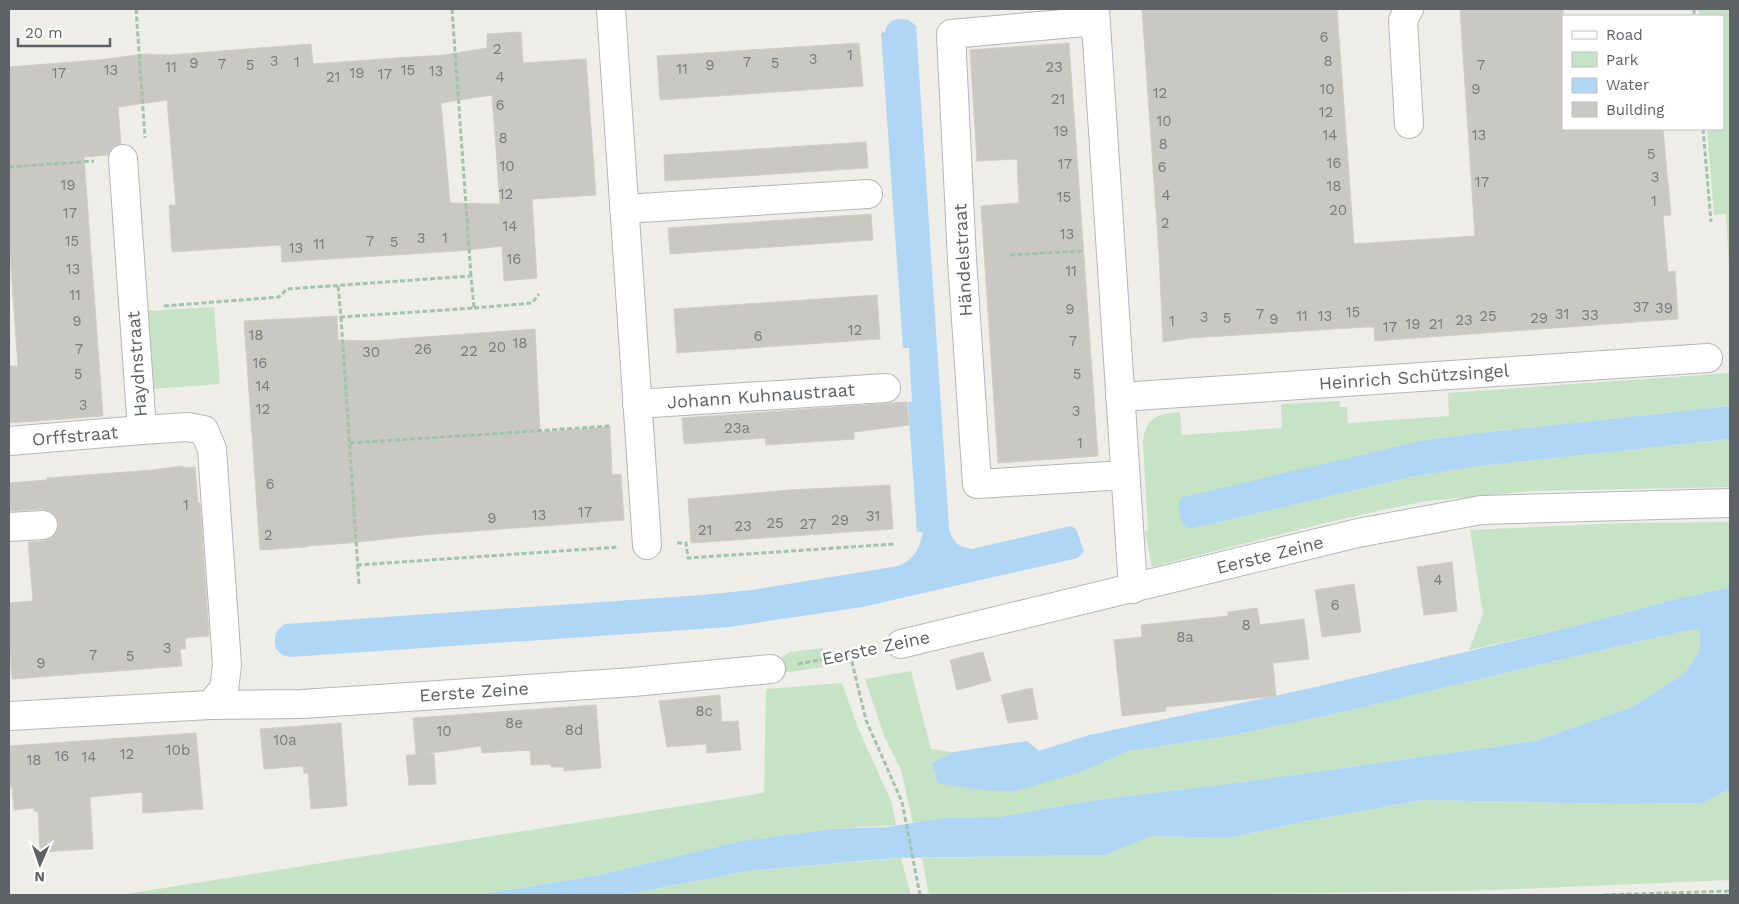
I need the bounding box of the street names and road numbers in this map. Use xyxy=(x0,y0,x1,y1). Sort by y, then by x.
street label: Händelstraat xyxy=(949,202,976,317)
street label: Haydnstraat xyxy=(122,310,151,418)
street label: Heinrich Schützsingel xyxy=(1318,359,1510,394)
street label: Johann Kuhnaustraat xyxy=(666,378,856,413)
street label: Orffstraat xyxy=(31,421,119,450)
street label: Eerste Zeine xyxy=(1214,531,1326,578)
street label: Eerste Zeine xyxy=(820,626,932,669)
street label: Eerste Zeine xyxy=(419,677,529,706)

